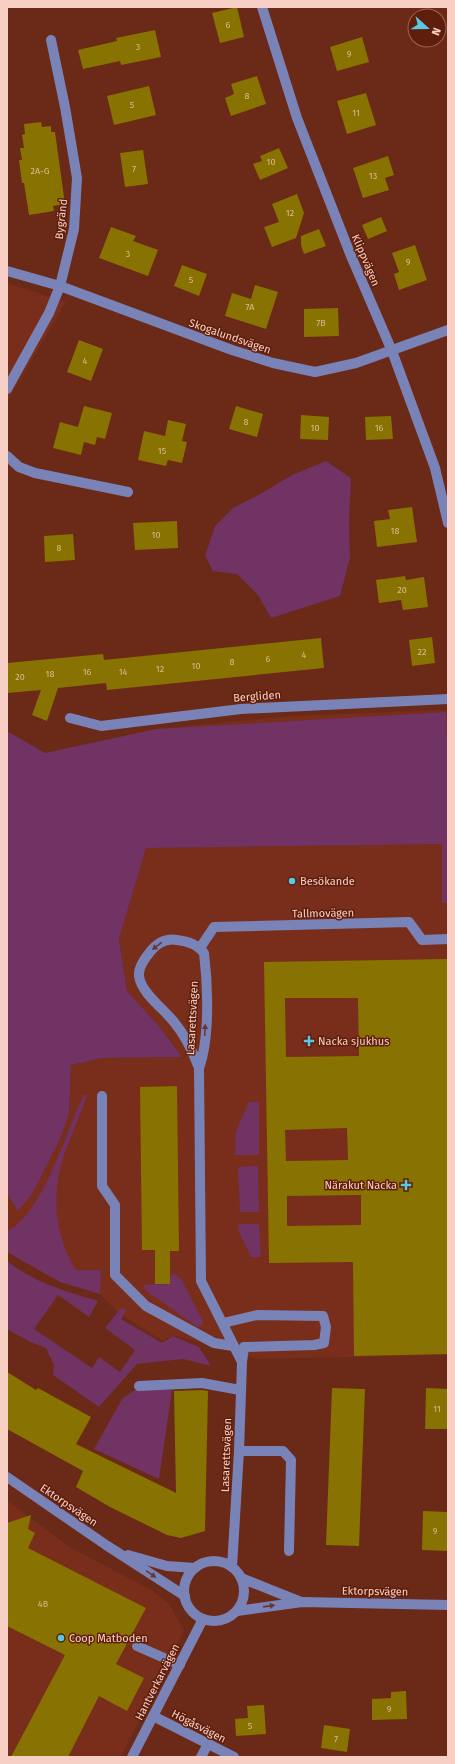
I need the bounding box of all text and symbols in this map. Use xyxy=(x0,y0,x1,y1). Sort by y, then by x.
north arrow xyxy=(407,8,447,48)
house number: 6 xyxy=(226,20,231,30)
text: N xyxy=(428,26,443,37)
house number: 3 xyxy=(136,42,140,52)
house number: 9 xyxy=(347,49,352,59)
house number: 8 xyxy=(245,91,250,101)
house number: 5 xyxy=(130,100,135,110)
house number: 11 xyxy=(352,108,360,118)
house number: 10 xyxy=(267,157,275,167)
house number: 7 xyxy=(132,164,136,174)
house number: 2A-G xyxy=(31,166,50,176)
house number: 13 xyxy=(369,171,377,181)
street label: Bygränd xyxy=(53,198,70,240)
house number: 12 xyxy=(286,208,294,218)
street label: Klippvägen xyxy=(349,232,382,288)
house number: 3 xyxy=(126,249,130,259)
house number: 9 xyxy=(406,257,411,267)
house number: 5 xyxy=(189,275,194,285)
house number: 7A xyxy=(246,302,255,312)
street label: Skogalundsvägen xyxy=(187,316,273,357)
house number: 7B xyxy=(316,318,326,328)
house number: 4 xyxy=(83,356,88,366)
house number: 8 xyxy=(244,417,249,427)
house number: 10 xyxy=(311,423,319,433)
house number: 16 xyxy=(375,423,384,433)
house number: 15 xyxy=(158,446,167,456)
house number: 18 xyxy=(391,526,399,536)
house number: 10 xyxy=(152,530,160,540)
house number: 8 xyxy=(57,543,62,553)
house number: 20 xyxy=(397,585,407,595)
house number: 22 xyxy=(418,647,426,657)
house number: 4 xyxy=(302,650,307,660)
house number: 6 xyxy=(266,654,271,664)
house number: 8 xyxy=(230,657,235,667)
house number: 10 xyxy=(192,661,200,671)
house number: 12 xyxy=(156,664,164,674)
house number: 16 xyxy=(83,667,92,677)
house number: 14 xyxy=(119,667,128,677)
house number: 18 xyxy=(46,669,54,679)
house number: 20 xyxy=(15,672,25,682)
street label: Bergliden xyxy=(233,688,281,705)
place label: Besökande xyxy=(300,875,355,888)
marker: Besökande xyxy=(287,876,297,886)
street label: Tallmovägen xyxy=(292,906,354,921)
one-way arrow xyxy=(152,941,163,950)
street label: Lasarettsvägen xyxy=(184,981,201,1055)
one-way arrow xyxy=(201,1024,208,1036)
marker: Nacka sjukhus xyxy=(303,1035,315,1047)
place label: Nacka sjukhus xyxy=(318,1035,389,1048)
place label: Närakut Nacka xyxy=(325,1179,397,1192)
marker: Närakut Nacka xyxy=(400,1179,412,1191)
house number: 11 xyxy=(433,1404,441,1414)
street label: Lasarettsvägen xyxy=(219,1418,234,1492)
street label: Ektorpsvägen xyxy=(37,1481,100,1529)
house number: 9 xyxy=(433,1526,438,1536)
one-way arrow xyxy=(146,1570,156,1578)
street label: Ektorpsvägen xyxy=(342,1584,408,1599)
house number: 4B xyxy=(38,1599,49,1609)
one-way arrow xyxy=(263,1603,275,1610)
place label: Coop Matboden xyxy=(69,1632,148,1645)
marker: Coop Matboden xyxy=(56,1633,66,1643)
street label: Hantverkarvägen xyxy=(133,1642,182,1723)
house number: 9 xyxy=(387,1704,392,1714)
street label: Högåsvägen xyxy=(169,1707,228,1746)
house number: 5 xyxy=(248,1721,253,1731)
house number: 7 xyxy=(334,1734,338,1744)

